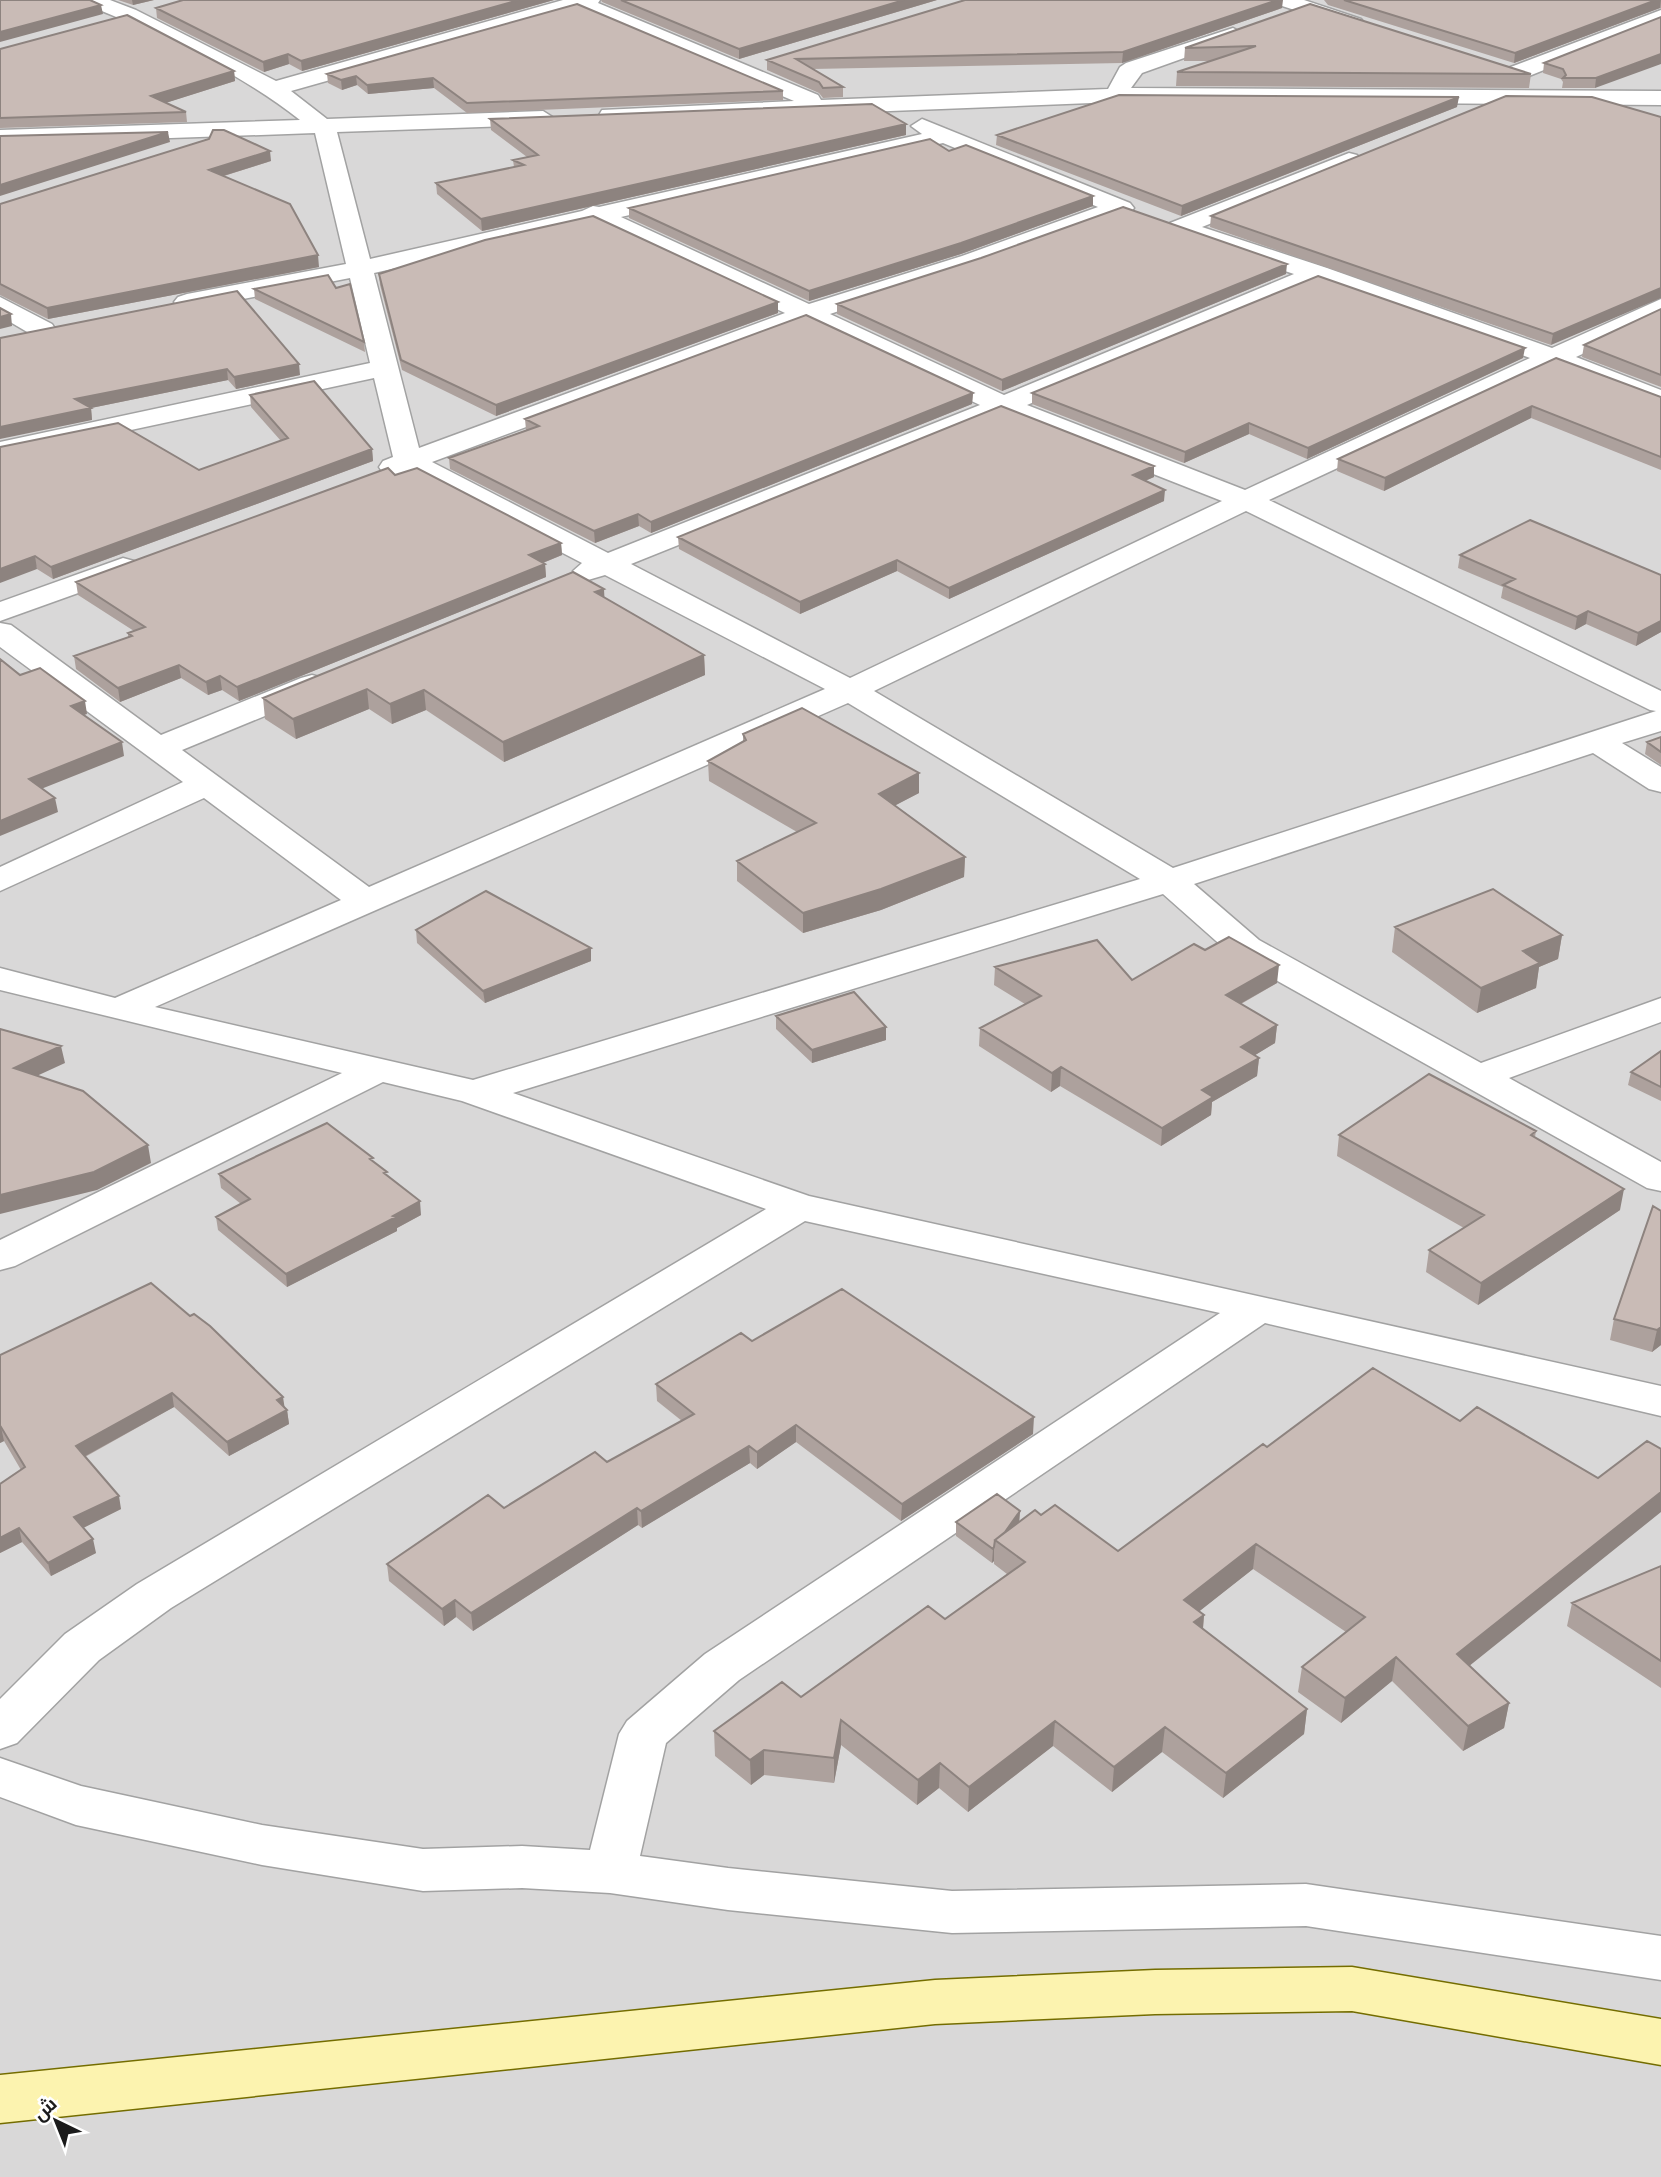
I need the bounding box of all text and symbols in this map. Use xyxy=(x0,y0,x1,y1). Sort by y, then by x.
north arrow xyxy=(21,2086,91,2156)
text: ش xyxy=(29,2093,62,2126)

